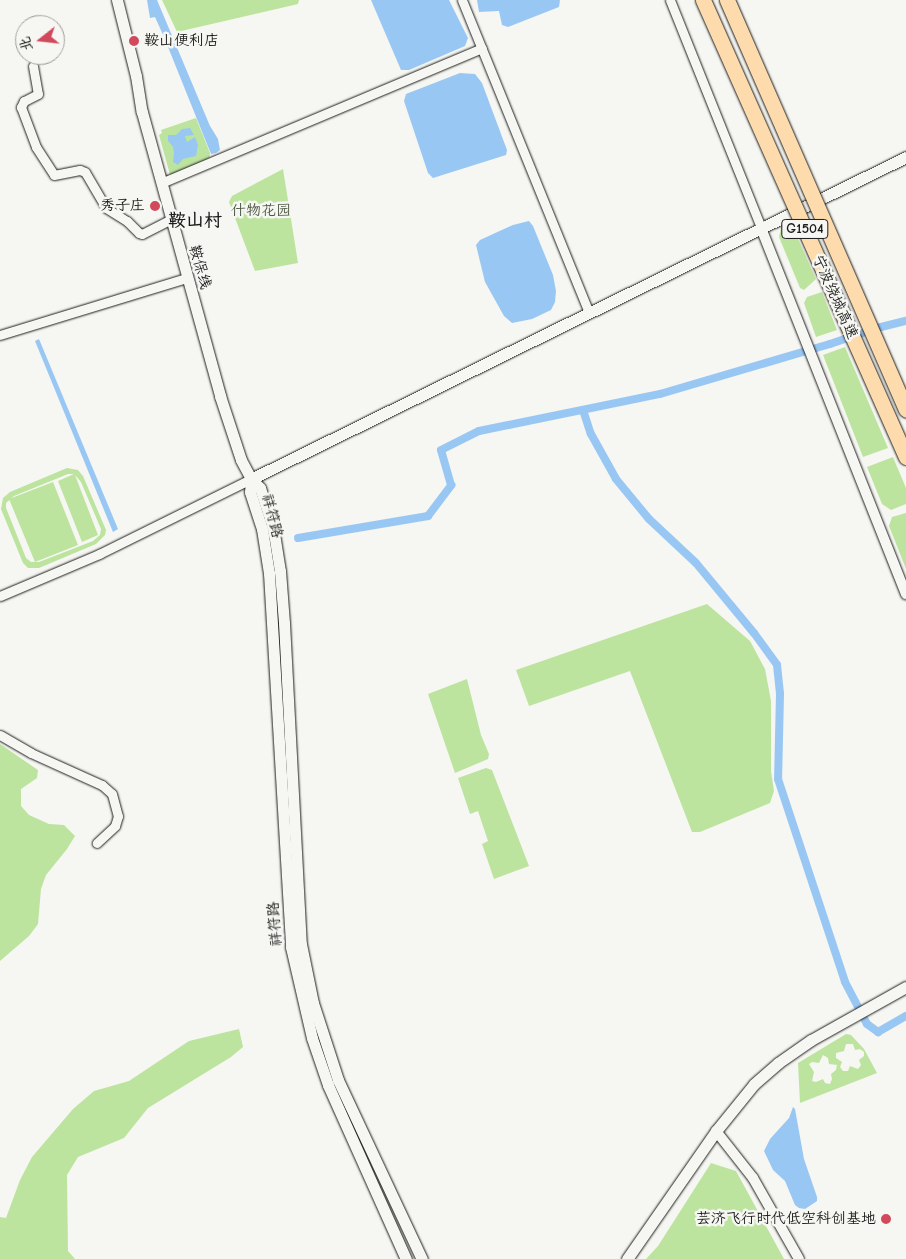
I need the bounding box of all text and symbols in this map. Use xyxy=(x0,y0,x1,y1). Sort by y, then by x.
north arrow xyxy=(15,15,65,65)
place label: 鞍山便利店 xyxy=(144,32,219,50)
text: 北 xyxy=(16,35,36,53)
marker: 鞍山便利店 xyxy=(128,35,140,47)
place label: 秀子庄 xyxy=(100,197,145,215)
marker: 秀子庄 xyxy=(149,200,161,212)
park label: 什物花园 xyxy=(231,202,291,220)
district label: 鞍山村 xyxy=(168,210,222,232)
road number: G1504 xyxy=(781,218,829,240)
street label: 鞍保线 xyxy=(185,243,215,291)
street label: 宁波绕城高速 xyxy=(808,252,862,342)
street label: 祥符路 xyxy=(257,492,287,540)
street label: 祥符路 xyxy=(264,901,286,947)
place label: 芸济飞行时代低空科创基地 xyxy=(696,1210,876,1228)
marker: 芸济飞行时代低空科创基地 xyxy=(880,1213,892,1225)

